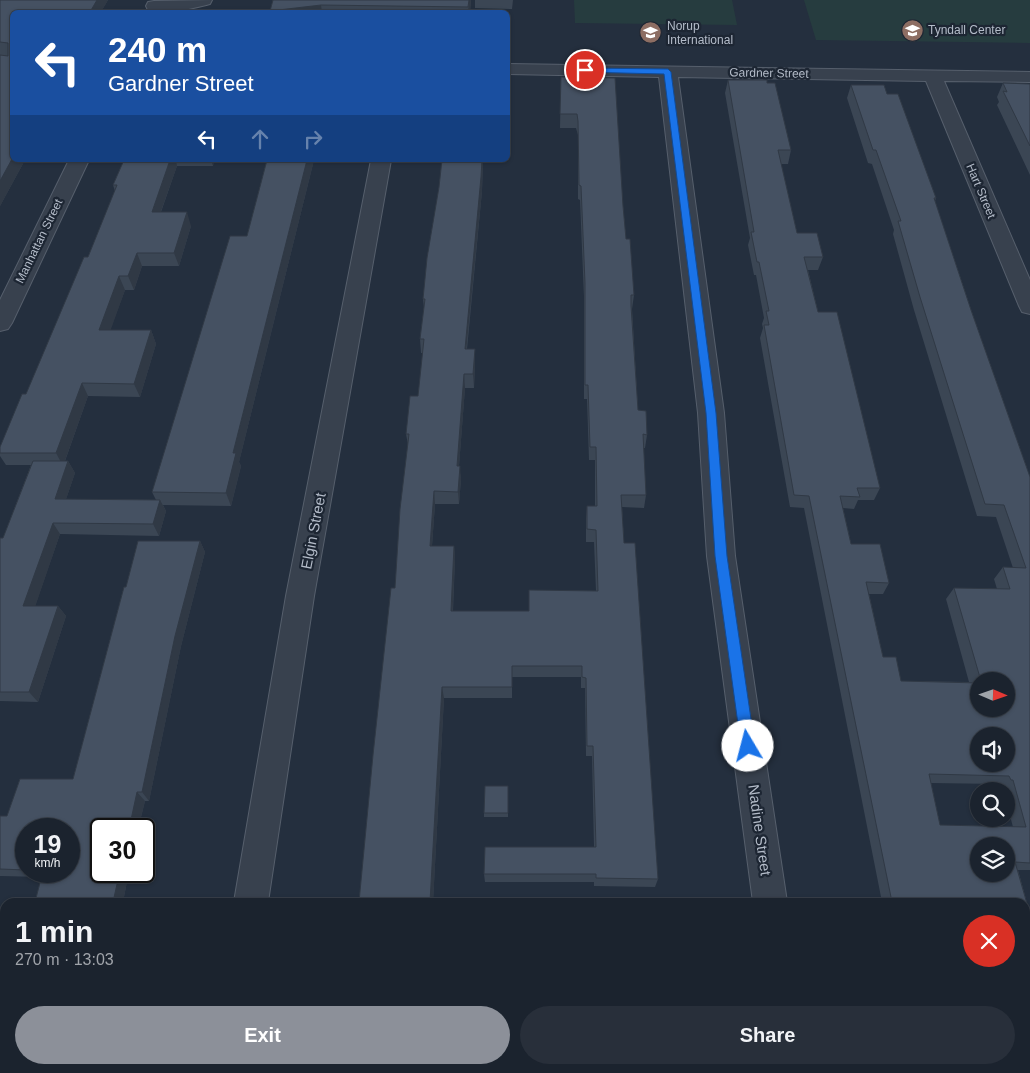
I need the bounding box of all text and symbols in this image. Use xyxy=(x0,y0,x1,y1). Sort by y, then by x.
school or university icon: Tyndall Center xyxy=(900,18,924,42)
place label: Norup International xyxy=(667,19,733,47)
school or university icon: Norup International xyxy=(639,21,663,45)
place label: Tyndall Center xyxy=(928,23,1005,37)
icon: left xyxy=(25,30,90,95)
text: 240 m xyxy=(108,30,207,69)
pin xyxy=(564,49,606,91)
icon: arrive xyxy=(571,56,599,84)
street label: Gardner Street xyxy=(729,65,809,81)
text: Gardner Street xyxy=(108,71,254,96)
icon: left xyxy=(193,125,221,153)
icon: ahead xyxy=(246,125,274,153)
icon: right xyxy=(299,125,327,153)
street label: Hart Street xyxy=(963,162,999,221)
street label: Manhattan Street xyxy=(13,196,66,285)
street label: Elgin Street xyxy=(297,491,329,571)
north arrow xyxy=(970,672,1015,718)
map controls xyxy=(970,672,1015,882)
position arrow xyxy=(721,719,773,771)
button: sound xyxy=(970,727,1015,772)
button: search xyxy=(970,782,1015,827)
street label: Nadine Street xyxy=(745,783,775,877)
speed limit sign: 30 xyxy=(90,818,155,883)
text: 19 xyxy=(34,830,61,858)
button: layers xyxy=(970,837,1015,882)
text: km/h xyxy=(34,856,61,870)
text: 1 min xyxy=(15,915,93,948)
button: close xyxy=(963,915,1015,967)
text: 270 m · 13:03 xyxy=(15,951,114,968)
button: Exit xyxy=(15,1006,510,1064)
button: Share xyxy=(520,1006,1015,1064)

